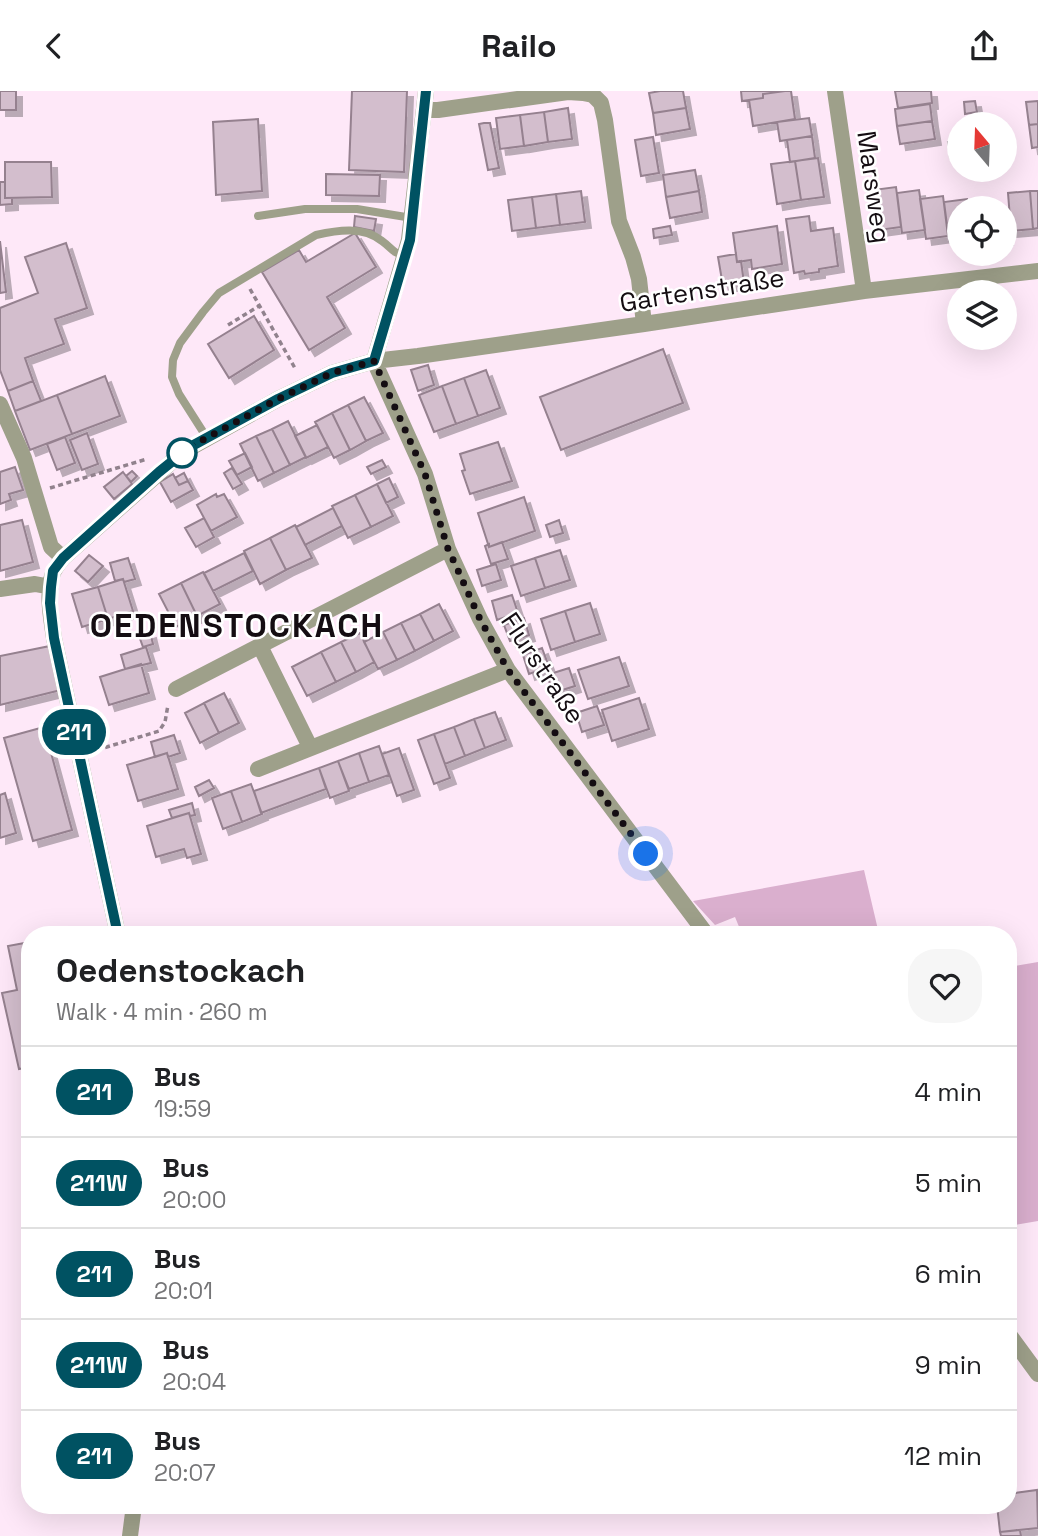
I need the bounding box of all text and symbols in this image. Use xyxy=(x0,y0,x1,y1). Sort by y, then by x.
text: Railo xyxy=(481,26,557,66)
icon: back xyxy=(35,27,73,65)
icon: share xyxy=(965,27,1003,65)
north arrow xyxy=(947,112,1017,182)
map controls xyxy=(947,112,1017,350)
street label: Marsweg xyxy=(849,129,899,245)
button: locate xyxy=(947,196,1017,266)
street label: Gartenstraße xyxy=(617,260,787,320)
button: layers xyxy=(947,280,1017,350)
unlabelled marker xyxy=(167,438,197,468)
district label: OEDENSTOCKACH xyxy=(90,605,384,647)
street label: Flurstraße xyxy=(493,606,593,730)
line badge: 211 xyxy=(34,709,114,755)
text: 211 xyxy=(56,716,92,747)
your location xyxy=(628,836,663,871)
button: heart xyxy=(908,949,982,1023)
text: Oedenstockach xyxy=(56,950,305,992)
text: Walk · 4 min · 260 m xyxy=(56,997,268,1027)
text: Bus xyxy=(154,1060,201,1094)
text: 4 min xyxy=(914,1075,982,1109)
text: 211 xyxy=(77,1076,112,1107)
text: 19:59 xyxy=(154,1094,211,1124)
text: Bus xyxy=(163,1151,209,1185)
text: 5 min xyxy=(915,1166,982,1200)
text: 211W xyxy=(70,1167,128,1198)
text: 20:00 xyxy=(163,1185,226,1215)
text: Bus xyxy=(154,1242,201,1276)
text: 6 min xyxy=(915,1257,982,1291)
text: 211 xyxy=(77,1258,112,1289)
text: 20:01 xyxy=(154,1276,213,1306)
text: Bus xyxy=(163,1333,209,1367)
text: 9 min xyxy=(915,1348,982,1382)
text: 211W xyxy=(70,1349,128,1380)
text: 20:04 xyxy=(163,1367,226,1397)
text: Bus xyxy=(154,1424,201,1458)
text: 12 min xyxy=(904,1439,982,1473)
text: 211 xyxy=(77,1440,112,1471)
text: 20:07 xyxy=(154,1458,216,1488)

